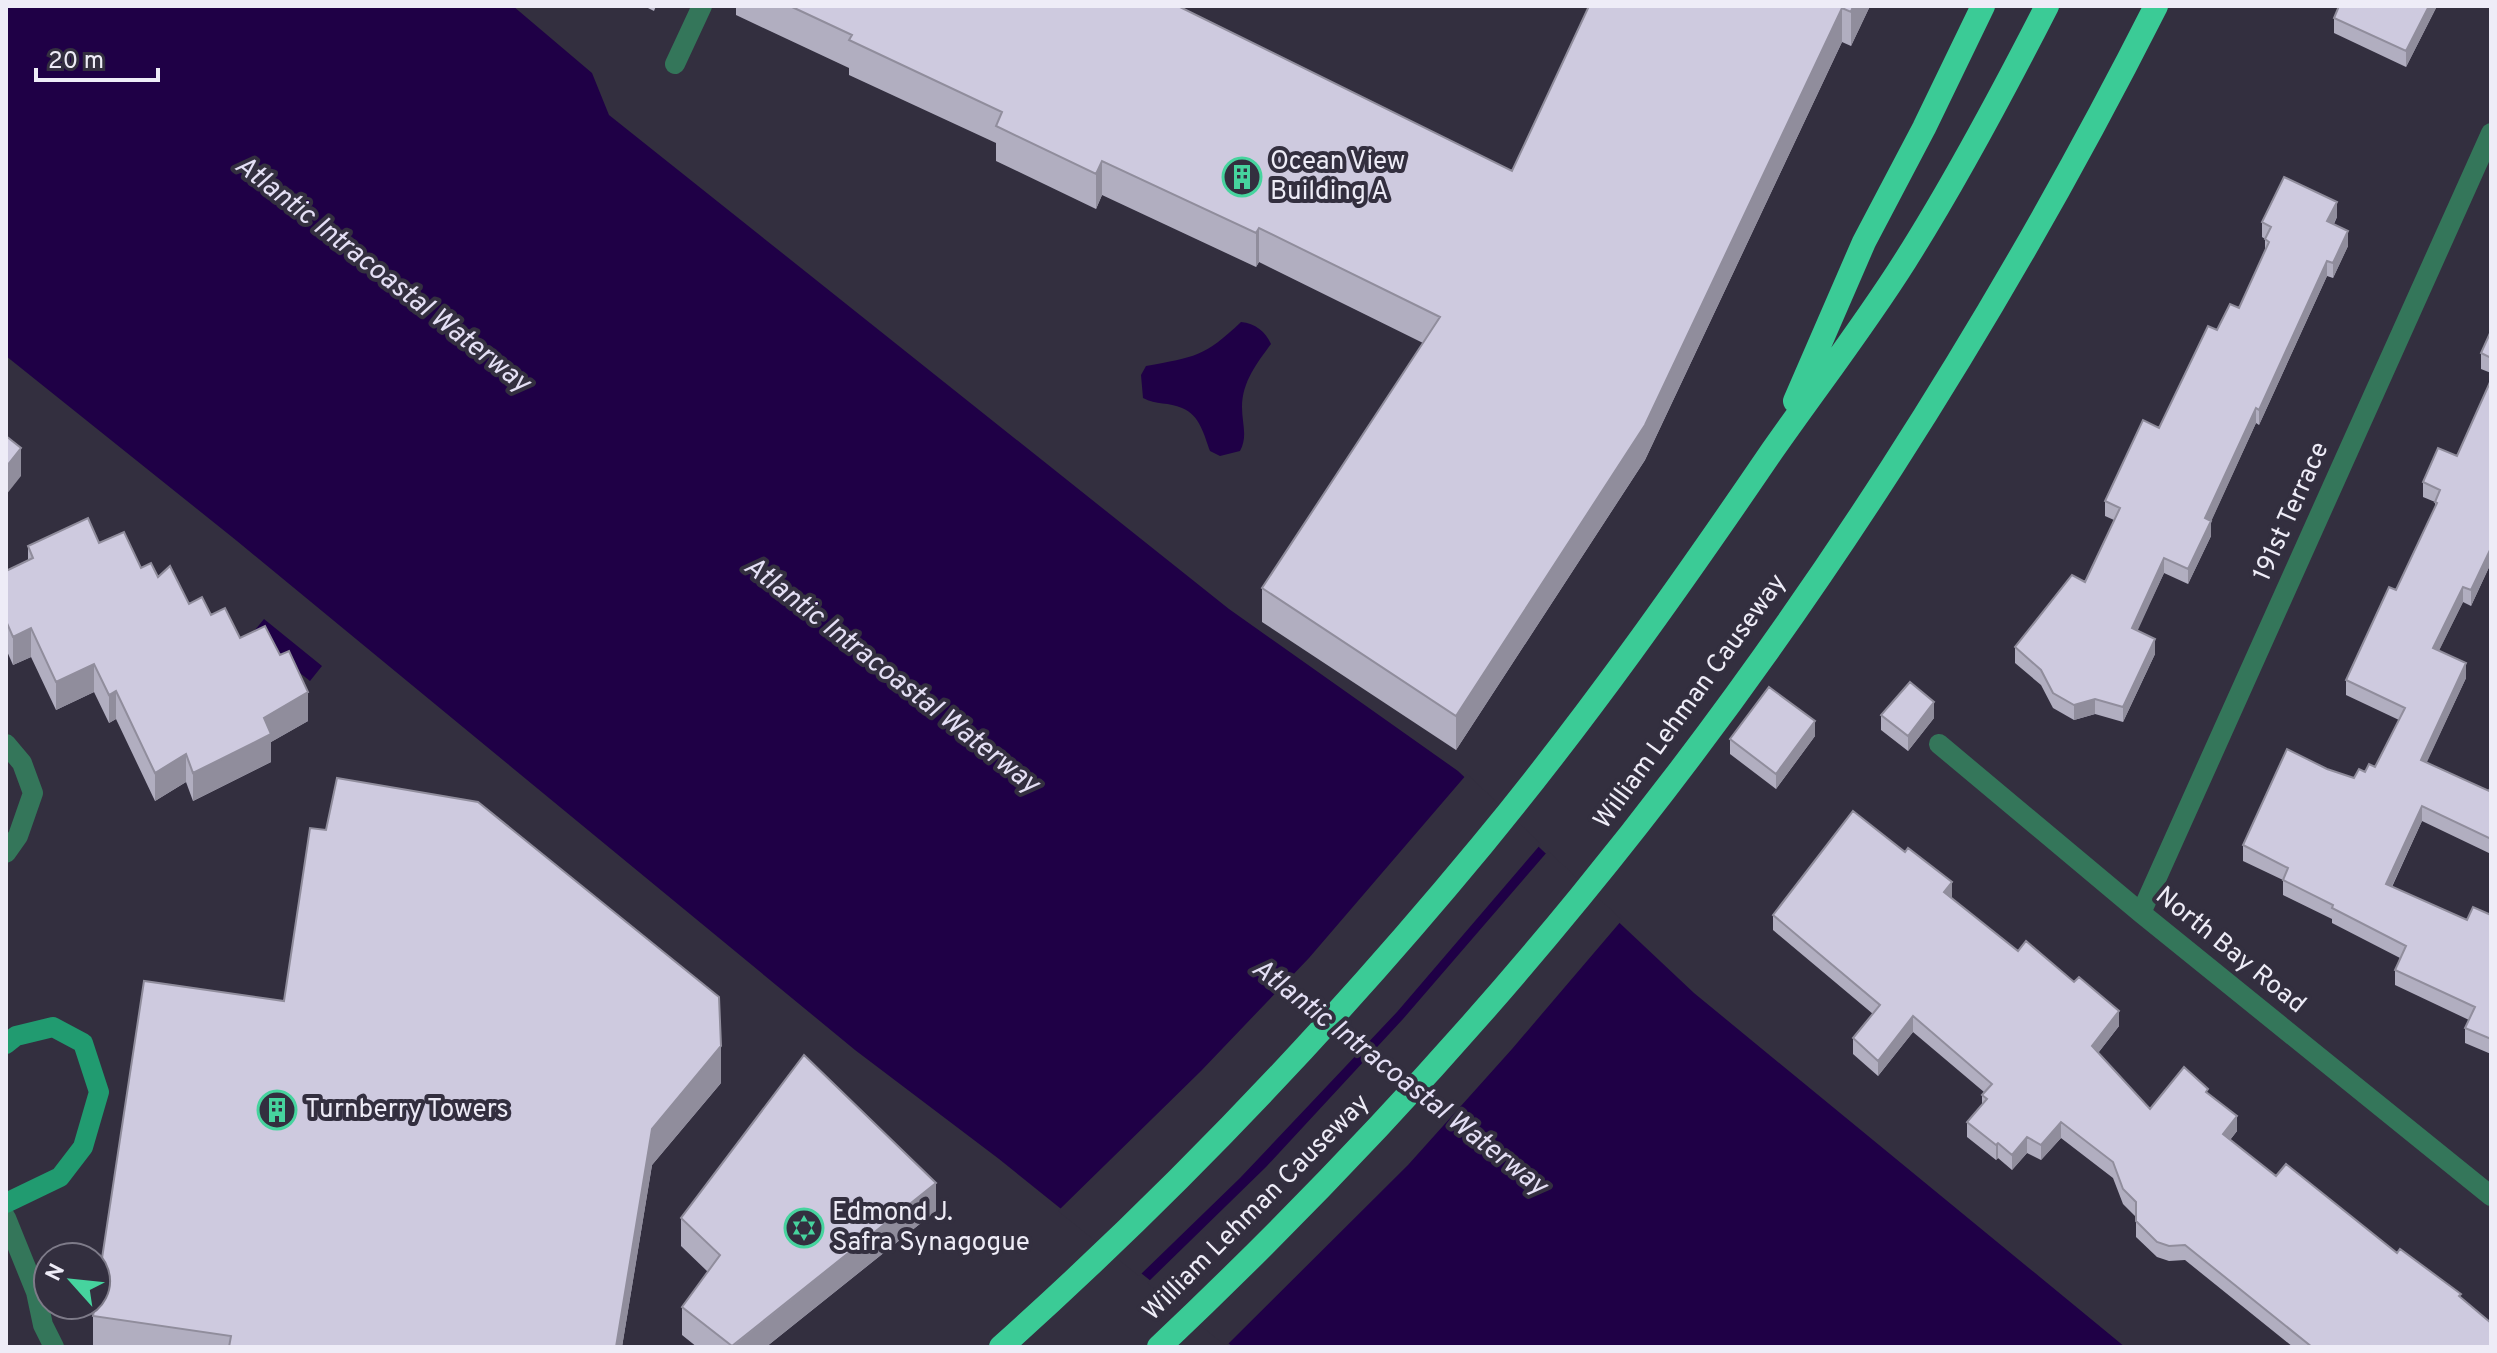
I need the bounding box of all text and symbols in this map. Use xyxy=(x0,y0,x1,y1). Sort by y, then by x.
scale bar xyxy=(36,32,158,82)
text: 20 m xyxy=(48,47,104,77)
place label: Ocean View Building A xyxy=(1270,146,1405,209)
water label: Atlantic Intracoastal Waterway xyxy=(227,148,539,403)
building icon: Ocean View Building A xyxy=(1221,156,1263,198)
street label: 191st Terrace xyxy=(2247,437,2337,587)
water label: Atlantic Intracoastal Waterway xyxy=(736,549,1048,804)
street label: William Lehman Causeway xyxy=(1587,568,1795,836)
street label: North Bay Road xyxy=(2148,880,2312,1022)
water label: Atlantic Intracoastal Waterway xyxy=(1244,951,1556,1206)
street label: William Lehman Causeway xyxy=(1137,1088,1377,1328)
building icon: Turnberry Towers xyxy=(256,1089,298,1131)
place label: Turnberry Towers xyxy=(305,1094,509,1127)
place label: Edmond J. Safra Synagogue xyxy=(832,1197,1030,1260)
synagogue icon: Edmond J. Safra Synagogue xyxy=(783,1207,825,1249)
north arrow xyxy=(32,1241,112,1321)
text: N xyxy=(41,1260,72,1286)

